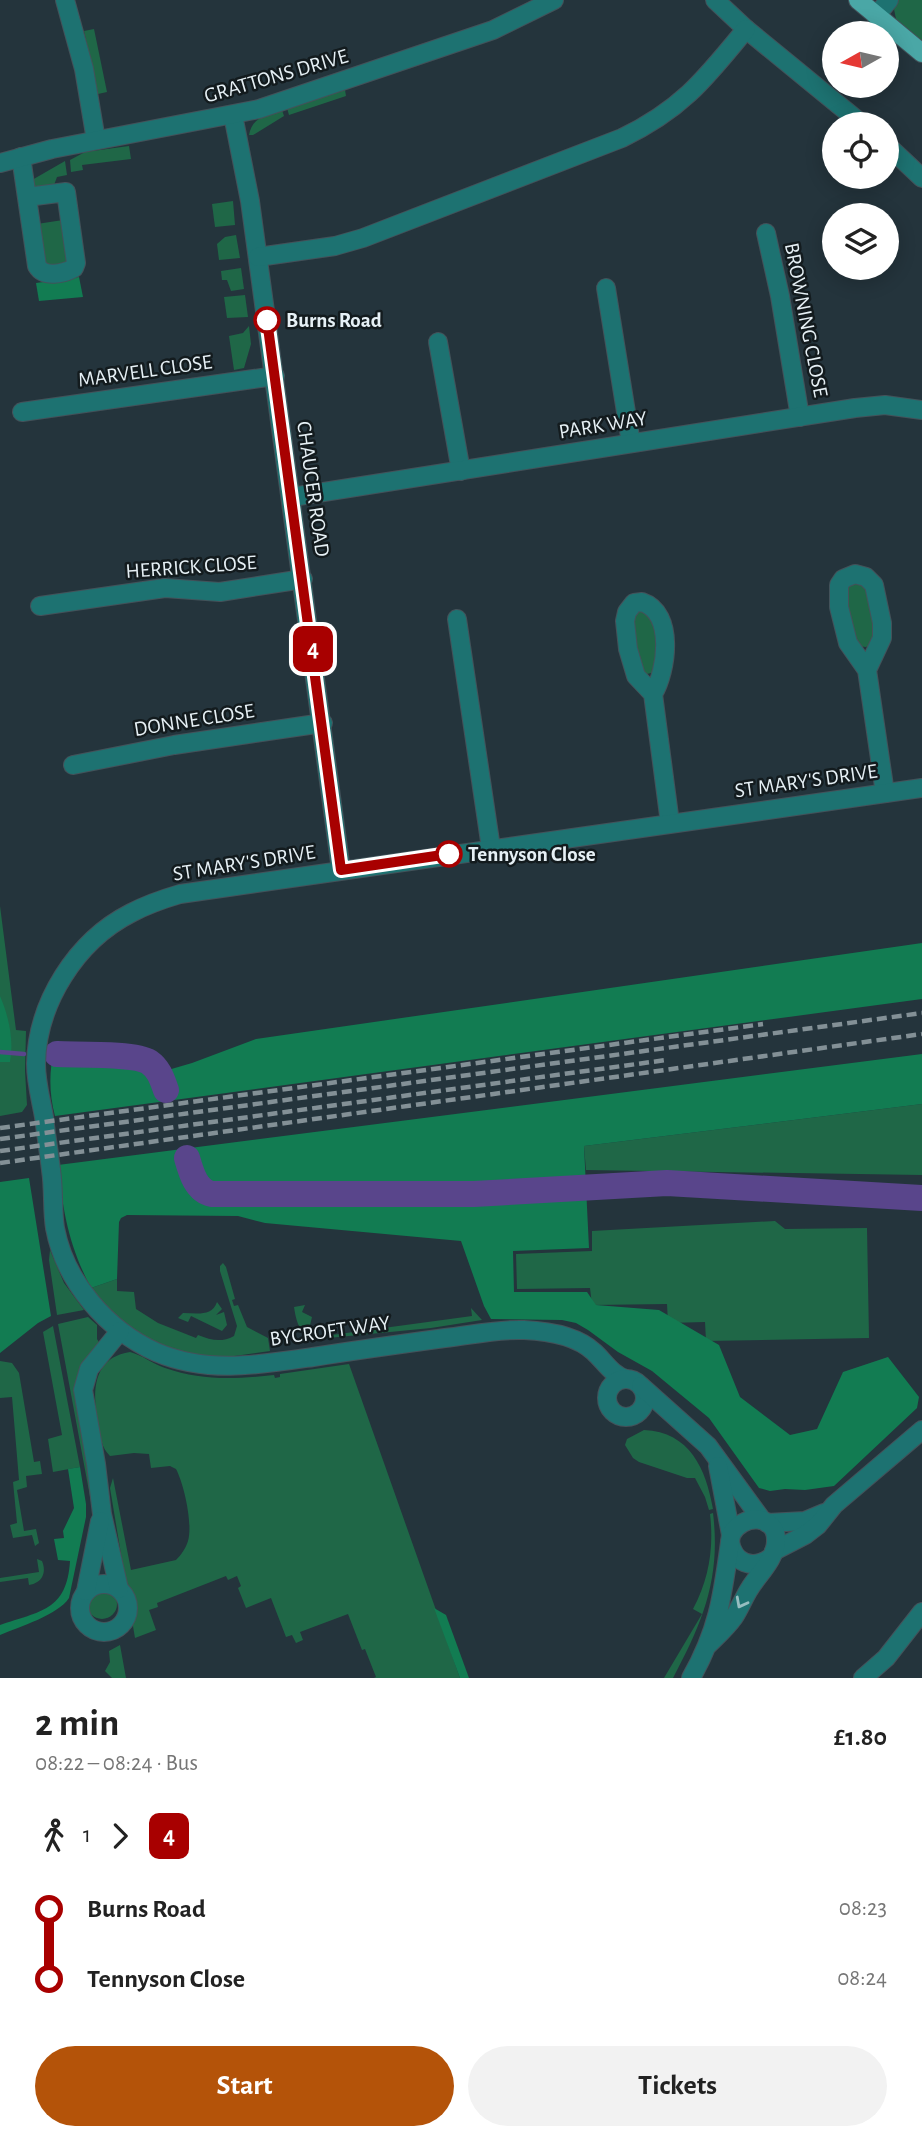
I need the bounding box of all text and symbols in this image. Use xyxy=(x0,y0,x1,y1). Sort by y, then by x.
north arrow xyxy=(822,21,900,98)
map controls xyxy=(822,21,899,280)
street label: GRATTONS DRIVE xyxy=(202,45,350,107)
button: locate xyxy=(822,112,899,189)
button: layers xyxy=(822,203,899,280)
street label: BROWNING CLOSE xyxy=(781,241,831,399)
marker: Burns Road xyxy=(254,307,280,333)
place label: Burns Road xyxy=(286,310,382,331)
street label: MARVELL CLOSE xyxy=(77,351,213,391)
street label: PARK WAY xyxy=(557,408,649,442)
street label: CHAUCER ROAD xyxy=(293,420,333,558)
street label: HERRICK CLOSE xyxy=(125,552,257,582)
line badge: 4 xyxy=(290,626,336,672)
text: 4 xyxy=(307,637,319,661)
street label: DONNE CLOSE xyxy=(132,700,256,740)
street label: ST MARY'S DRIVE xyxy=(733,761,879,801)
street label: ST MARY'S DRIVE xyxy=(171,841,317,885)
marker: Tennyson Close xyxy=(436,841,462,867)
place label: Tennyson Close xyxy=(468,844,596,865)
street label: BYCROFT WAY xyxy=(268,1312,392,1350)
one-way arrow xyxy=(736,1596,749,1609)
text: 2 min xyxy=(35,1705,119,1743)
text: £1.80 xyxy=(834,1724,887,1750)
text: 08:22 – 08:24 · Bus xyxy=(35,1752,198,1775)
icon: walk xyxy=(35,1817,73,1855)
icon: forward xyxy=(101,1817,139,1855)
text: 1 xyxy=(83,1824,91,1847)
text: 4 xyxy=(163,1824,175,1848)
text: Burns Road xyxy=(87,1896,206,1922)
text: 08:23 xyxy=(839,1897,887,1920)
text: Tennyson Close xyxy=(87,1966,245,1992)
text: 08:24 xyxy=(837,1967,887,1990)
button: Start xyxy=(35,2046,454,2126)
button: Tickets xyxy=(468,2046,887,2126)

